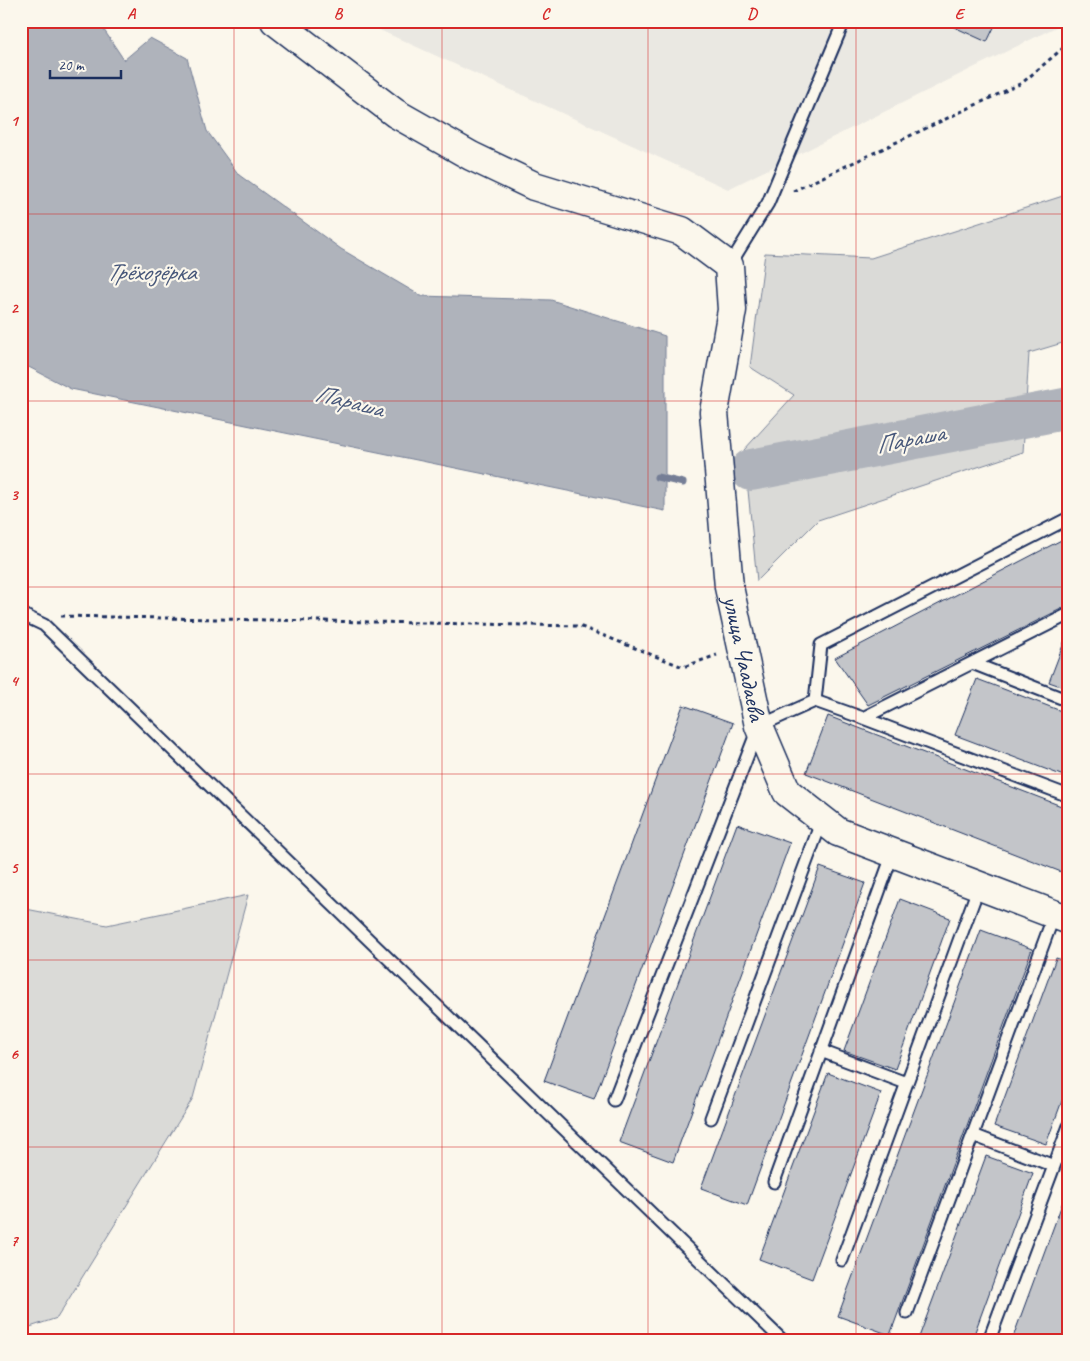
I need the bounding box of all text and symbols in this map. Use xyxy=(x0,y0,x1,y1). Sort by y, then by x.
text: A xyxy=(127,4,137,24)
text: B xyxy=(334,4,344,24)
text: C xyxy=(541,4,551,24)
text: D xyxy=(747,4,758,24)
text: E xyxy=(955,4,966,24)
scale bar xyxy=(50,48,121,80)
text: 20 m xyxy=(58,56,85,75)
text: 1 xyxy=(10,111,19,131)
water label: Трёхозёрка xyxy=(106,256,198,288)
text: 2 xyxy=(10,298,19,318)
water label: Параша xyxy=(312,377,389,426)
water label: Параша xyxy=(873,416,950,461)
text: 3 xyxy=(10,485,19,505)
street label: улица Чаадаева xyxy=(716,591,773,725)
text: 4 xyxy=(10,671,19,691)
text: 5 xyxy=(11,858,20,878)
text: 6 xyxy=(10,1044,19,1064)
text: 7 xyxy=(10,1231,19,1251)

